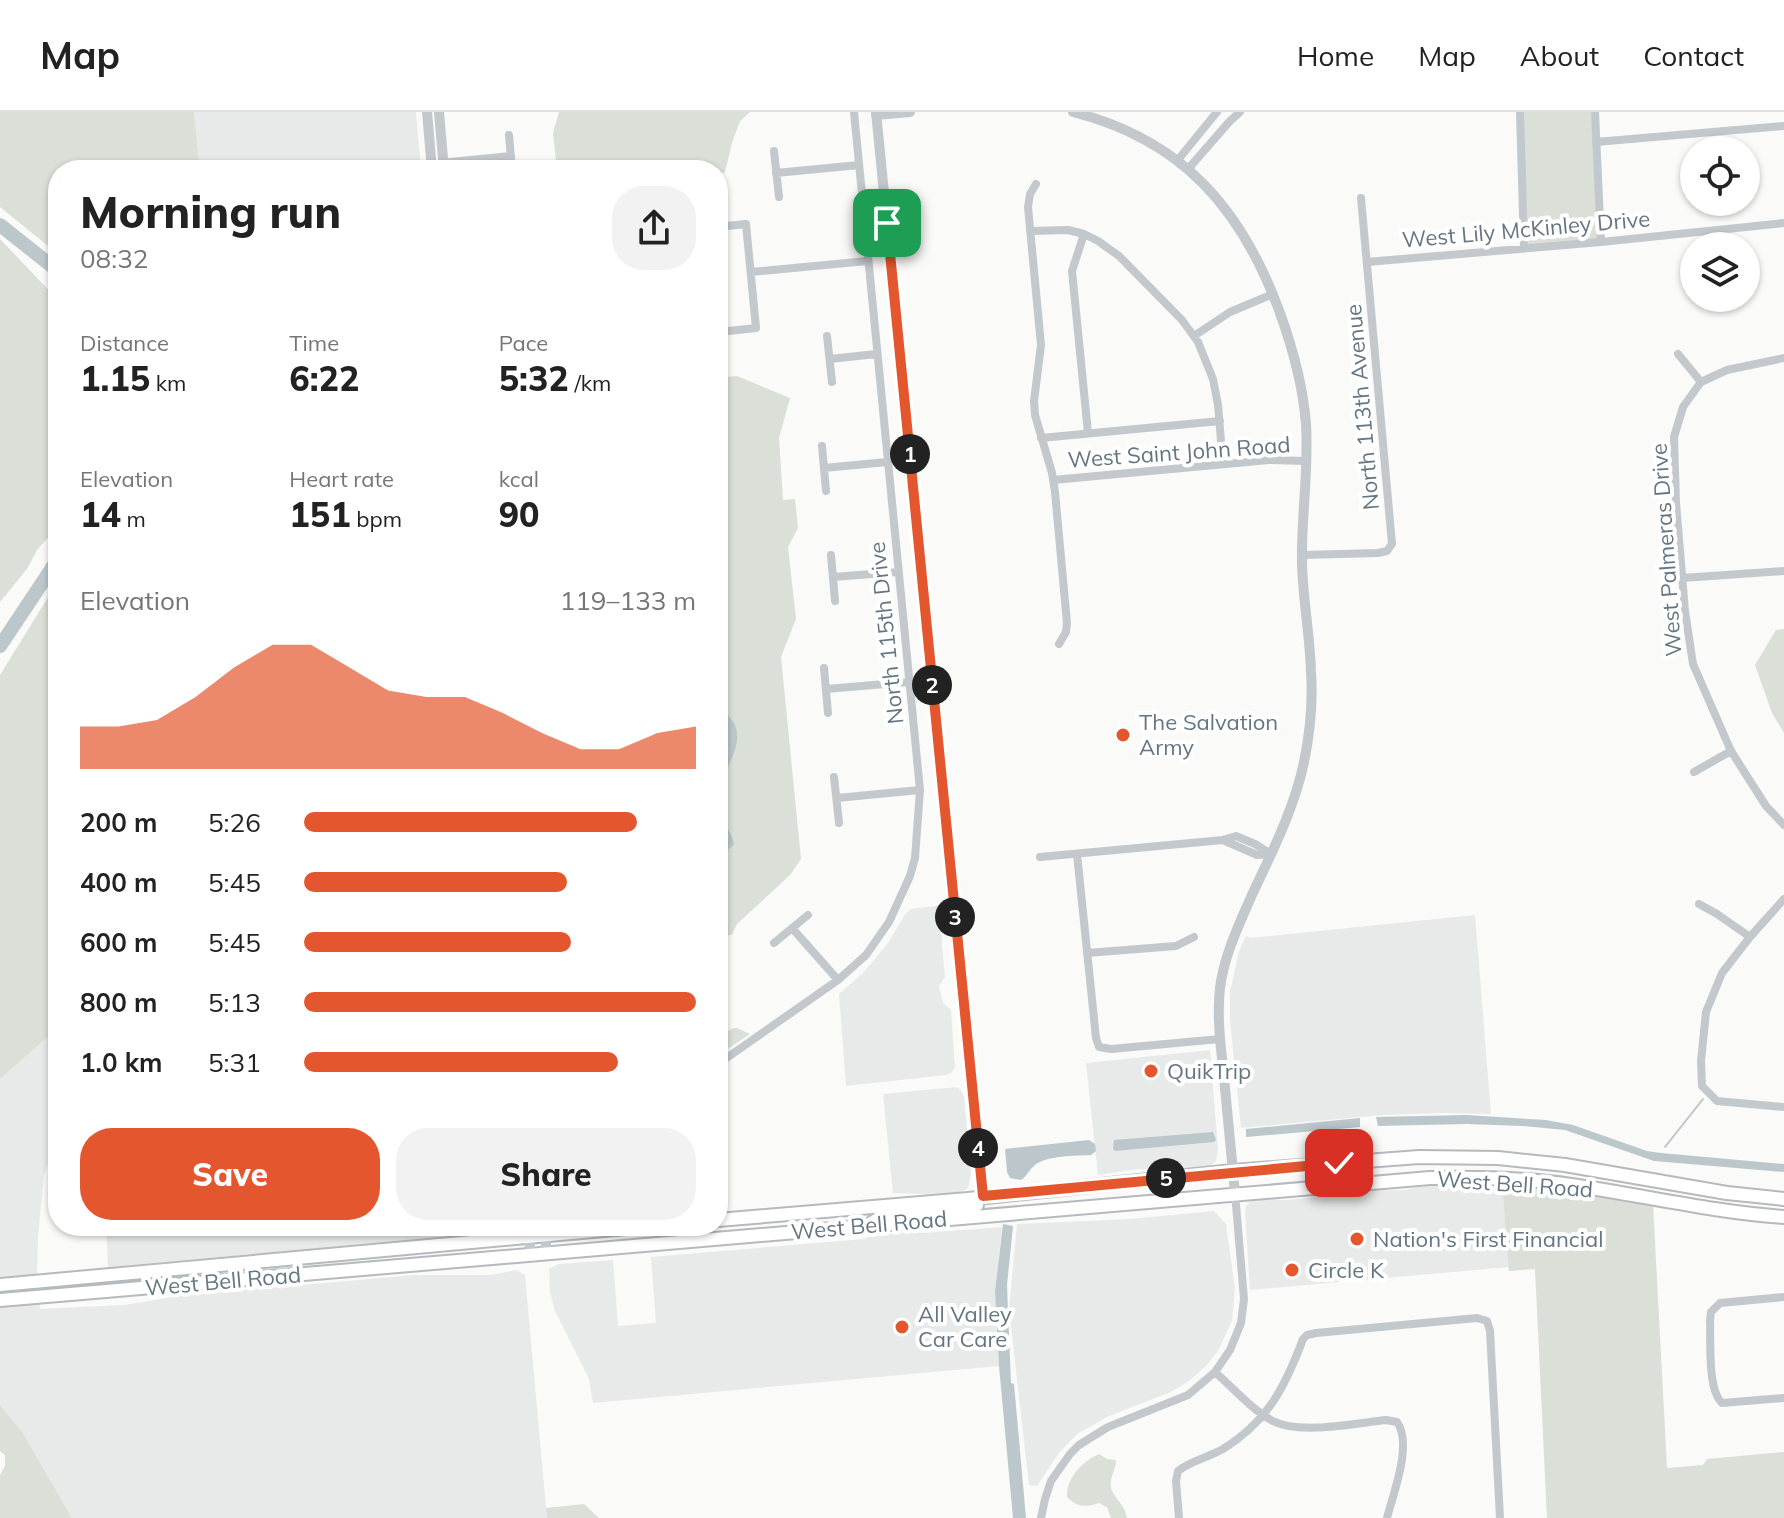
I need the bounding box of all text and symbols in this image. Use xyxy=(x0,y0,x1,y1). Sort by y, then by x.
text: Map xyxy=(40,31,120,79)
text: Home xyxy=(1297,38,1374,73)
text: Map xyxy=(1418,38,1476,73)
text: About xyxy=(1520,38,1599,73)
text: Contact xyxy=(1643,38,1744,73)
map controls xyxy=(1680,136,1760,312)
button: locate xyxy=(1680,136,1760,216)
text: Morning run xyxy=(80,184,341,239)
button: share xyxy=(612,186,696,270)
pin xyxy=(853,189,921,257)
icon: arrive xyxy=(865,201,909,245)
street label: West Lily McKinley Drive xyxy=(1401,204,1651,254)
button: layers xyxy=(1680,232,1760,312)
text: 08:32 xyxy=(80,242,148,275)
street label: North 113th Avenue xyxy=(1339,303,1385,511)
text: Distance xyxy=(80,329,169,357)
text: Time xyxy=(289,329,339,357)
text: Pace xyxy=(499,329,548,357)
text: 1.15 xyxy=(80,357,150,400)
text: 6:22 xyxy=(289,357,359,400)
text: 5:32 xyxy=(499,357,569,400)
text: km xyxy=(150,369,186,397)
text: /km xyxy=(569,369,611,397)
street label: West Saint John Road xyxy=(1067,430,1291,474)
pin: 1 xyxy=(890,434,930,474)
text: 1 xyxy=(903,440,917,468)
street label: West Palmeras Drive xyxy=(1645,442,1687,658)
text: Elevation xyxy=(80,465,173,493)
text: Heart rate xyxy=(289,465,394,493)
text: kcal xyxy=(499,465,539,493)
text: 14 xyxy=(80,493,121,536)
text: 151 xyxy=(289,493,351,536)
text: 90 xyxy=(499,493,539,536)
text: m xyxy=(121,505,146,533)
text: bpm xyxy=(351,505,402,533)
street label: North 115th Drive xyxy=(863,541,909,725)
text: Elevation xyxy=(80,584,190,617)
text: 119–133 m xyxy=(560,584,696,617)
pin: 2 xyxy=(912,665,952,705)
text: 2 xyxy=(925,671,939,699)
place label: The Salvation Army xyxy=(1139,708,1278,761)
marker: The Salvation Army xyxy=(1114,726,1132,744)
text: 200 m xyxy=(80,806,157,839)
text: 5:26 xyxy=(208,806,261,839)
text: 400 m xyxy=(80,866,157,899)
text: 5:45 xyxy=(208,866,261,899)
pin: 3 xyxy=(935,897,975,937)
text: 3 xyxy=(948,903,962,931)
text: 600 m xyxy=(80,926,157,959)
text: 5:45 xyxy=(208,926,261,959)
text: 800 m xyxy=(80,986,157,1019)
text: 5:13 xyxy=(208,986,261,1019)
text: 1.0 km xyxy=(80,1046,163,1079)
text: 5:31 xyxy=(208,1046,261,1079)
place label: QuikTrip xyxy=(1167,1057,1251,1085)
marker: QuikTrip xyxy=(1142,1062,1160,1080)
button: Save xyxy=(80,1128,380,1220)
button: Share xyxy=(396,1128,696,1220)
pin: 4 xyxy=(958,1128,998,1168)
pin xyxy=(1305,1129,1373,1197)
text: 4 xyxy=(971,1134,985,1162)
icon: check xyxy=(1317,1141,1361,1185)
pin: 5 xyxy=(1146,1158,1186,1198)
text: 5 xyxy=(1159,1164,1173,1192)
street label: West Bell Road xyxy=(1436,1165,1594,1203)
street label: West Bell Road xyxy=(790,1204,948,1246)
place label: Nation's First Financial xyxy=(1373,1225,1603,1253)
marker: Nation's First Financial xyxy=(1348,1230,1366,1248)
place label: Circle K xyxy=(1308,1256,1385,1284)
street label: West Bell Road xyxy=(144,1260,302,1302)
marker: Circle K xyxy=(1283,1261,1301,1279)
place label: All Valley Car Care xyxy=(918,1300,1012,1353)
marker: All Valley Car Care xyxy=(893,1318,911,1336)

